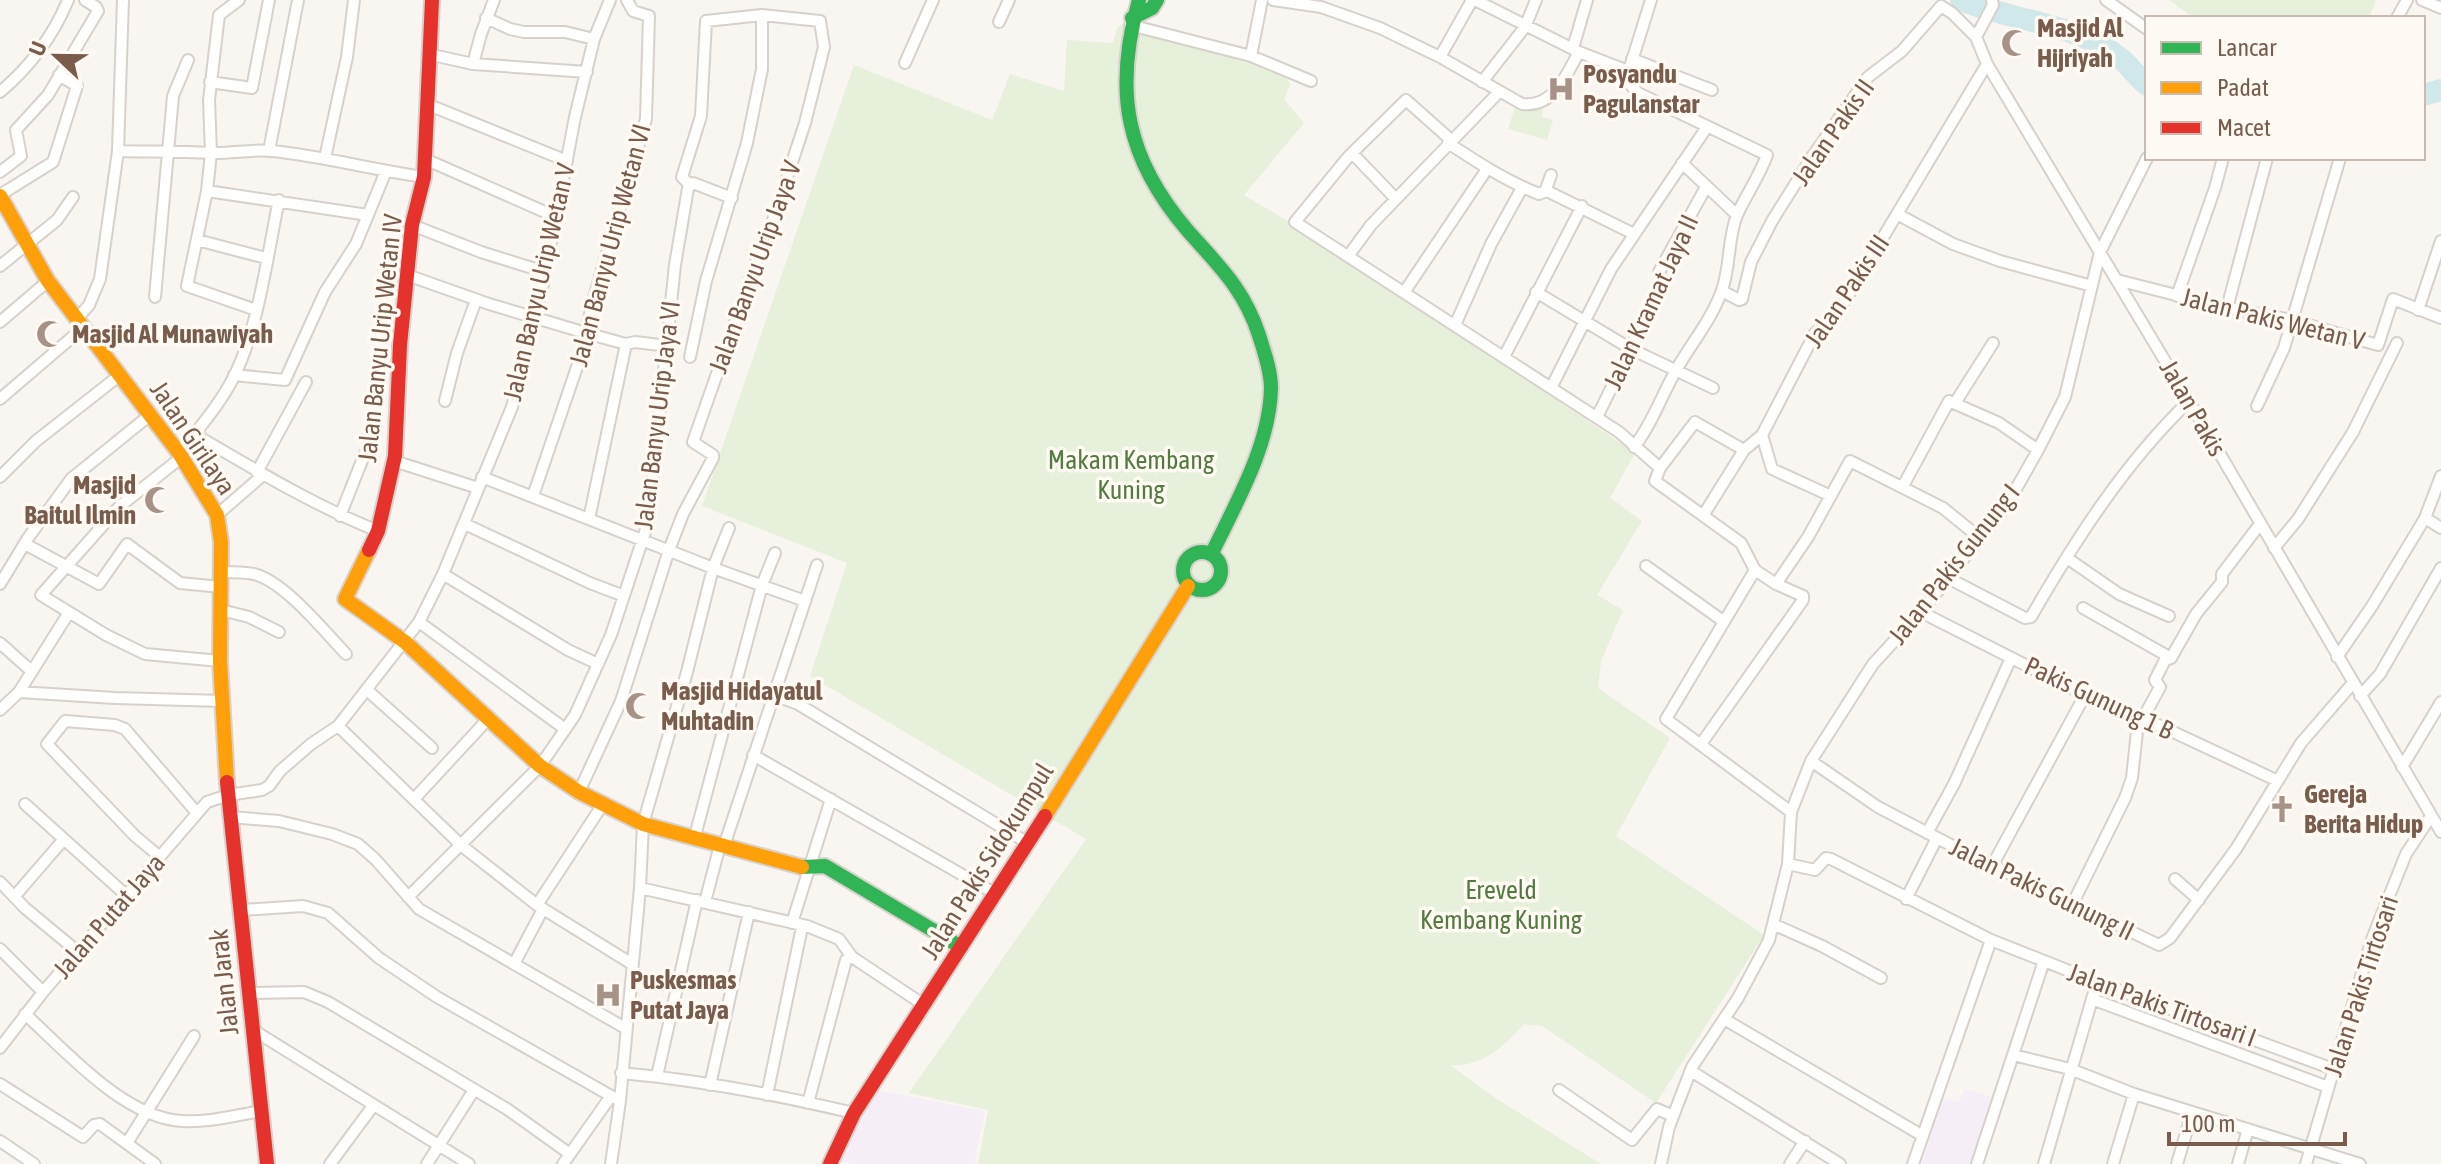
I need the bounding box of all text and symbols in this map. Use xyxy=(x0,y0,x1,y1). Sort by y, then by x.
place label: Masjid Al Hijriyah xyxy=(2037,13,2124,73)
north arrow xyxy=(16,16,96,96)
legend xyxy=(2145,16,2425,160)
mosque icon: Masjid Al Hijriyah xyxy=(2000,28,2030,58)
text: Lancar xyxy=(2217,34,2277,61)
text: U xyxy=(23,38,52,59)
place label: Posyandu Pagulanstar xyxy=(1583,59,1700,119)
street label: Jalan Pakis II xyxy=(1786,73,1880,191)
hospital icon: Posyandu Pagulanstar xyxy=(1546,74,1576,104)
text: Padat xyxy=(2217,74,2269,101)
text: Macet xyxy=(2217,114,2271,141)
street label: Jalan Banyu Urip Wetan VI xyxy=(563,121,657,369)
street label: Jalan Banyu Urip Jaya V xyxy=(703,157,807,377)
street label: Jalan Banyu Urip Wetan V xyxy=(497,160,581,404)
street label: Jalan Kramat Jaya II xyxy=(1597,210,1705,394)
street label: Jalan Banyu Urip Wetan IV xyxy=(352,212,408,464)
street label: Jalan Pakis III xyxy=(1798,229,1896,353)
street label: Jalan Pakis Wetan V xyxy=(2178,282,2368,356)
street label: Jalan Banyu Urip Jaya VI xyxy=(628,299,686,531)
mosque icon: Masjid Al Munawiyah xyxy=(35,319,65,349)
place label: Masjid Al Munawiyah xyxy=(72,319,273,349)
street label: Jalan Pakis xyxy=(2154,355,2232,461)
street label: Jalan Girilaya xyxy=(144,376,242,500)
park label: Makam Kembang Kuning xyxy=(1048,445,1215,505)
place label: Masjid Baitul Ilmin xyxy=(24,470,136,530)
street label: Jalan Pakis Gunung I xyxy=(1882,478,2026,650)
mosque icon: Masjid Baitul Ilmin xyxy=(143,485,173,515)
street label: Pakis Gunung 1 B xyxy=(2020,650,2179,746)
place label: Masjid Hidayatul Muhtadin xyxy=(661,676,824,736)
mosque icon: Masjid Hidayatul Muhtadin xyxy=(624,691,654,721)
street label: Jalan Pakis Sidokumpul xyxy=(915,757,1059,964)
place label: Gereja Berita Hidup xyxy=(2304,779,2423,839)
church icon: Gereja Berita Hidup xyxy=(2267,794,2297,824)
street label: Jalan Pakis Gunung II xyxy=(1945,831,2139,947)
street label: Jalan Putat Jaya xyxy=(47,848,171,984)
park label: Ereveld Kembang Kuning xyxy=(1420,875,1583,935)
street label: Jalan Pakis Tirtosari xyxy=(2318,892,2404,1080)
street label: Jalan Jarak xyxy=(204,927,244,1037)
street label: Jalan Pakis Tirtosari I xyxy=(2064,957,2260,1053)
place label: Puskesmas Putat Jaya xyxy=(630,965,736,1025)
hospital icon: Puskesmas Putat Jaya xyxy=(593,980,623,1010)
scale bar xyxy=(2169,1096,2345,1146)
text: 100 m xyxy=(2181,1110,2235,1137)

